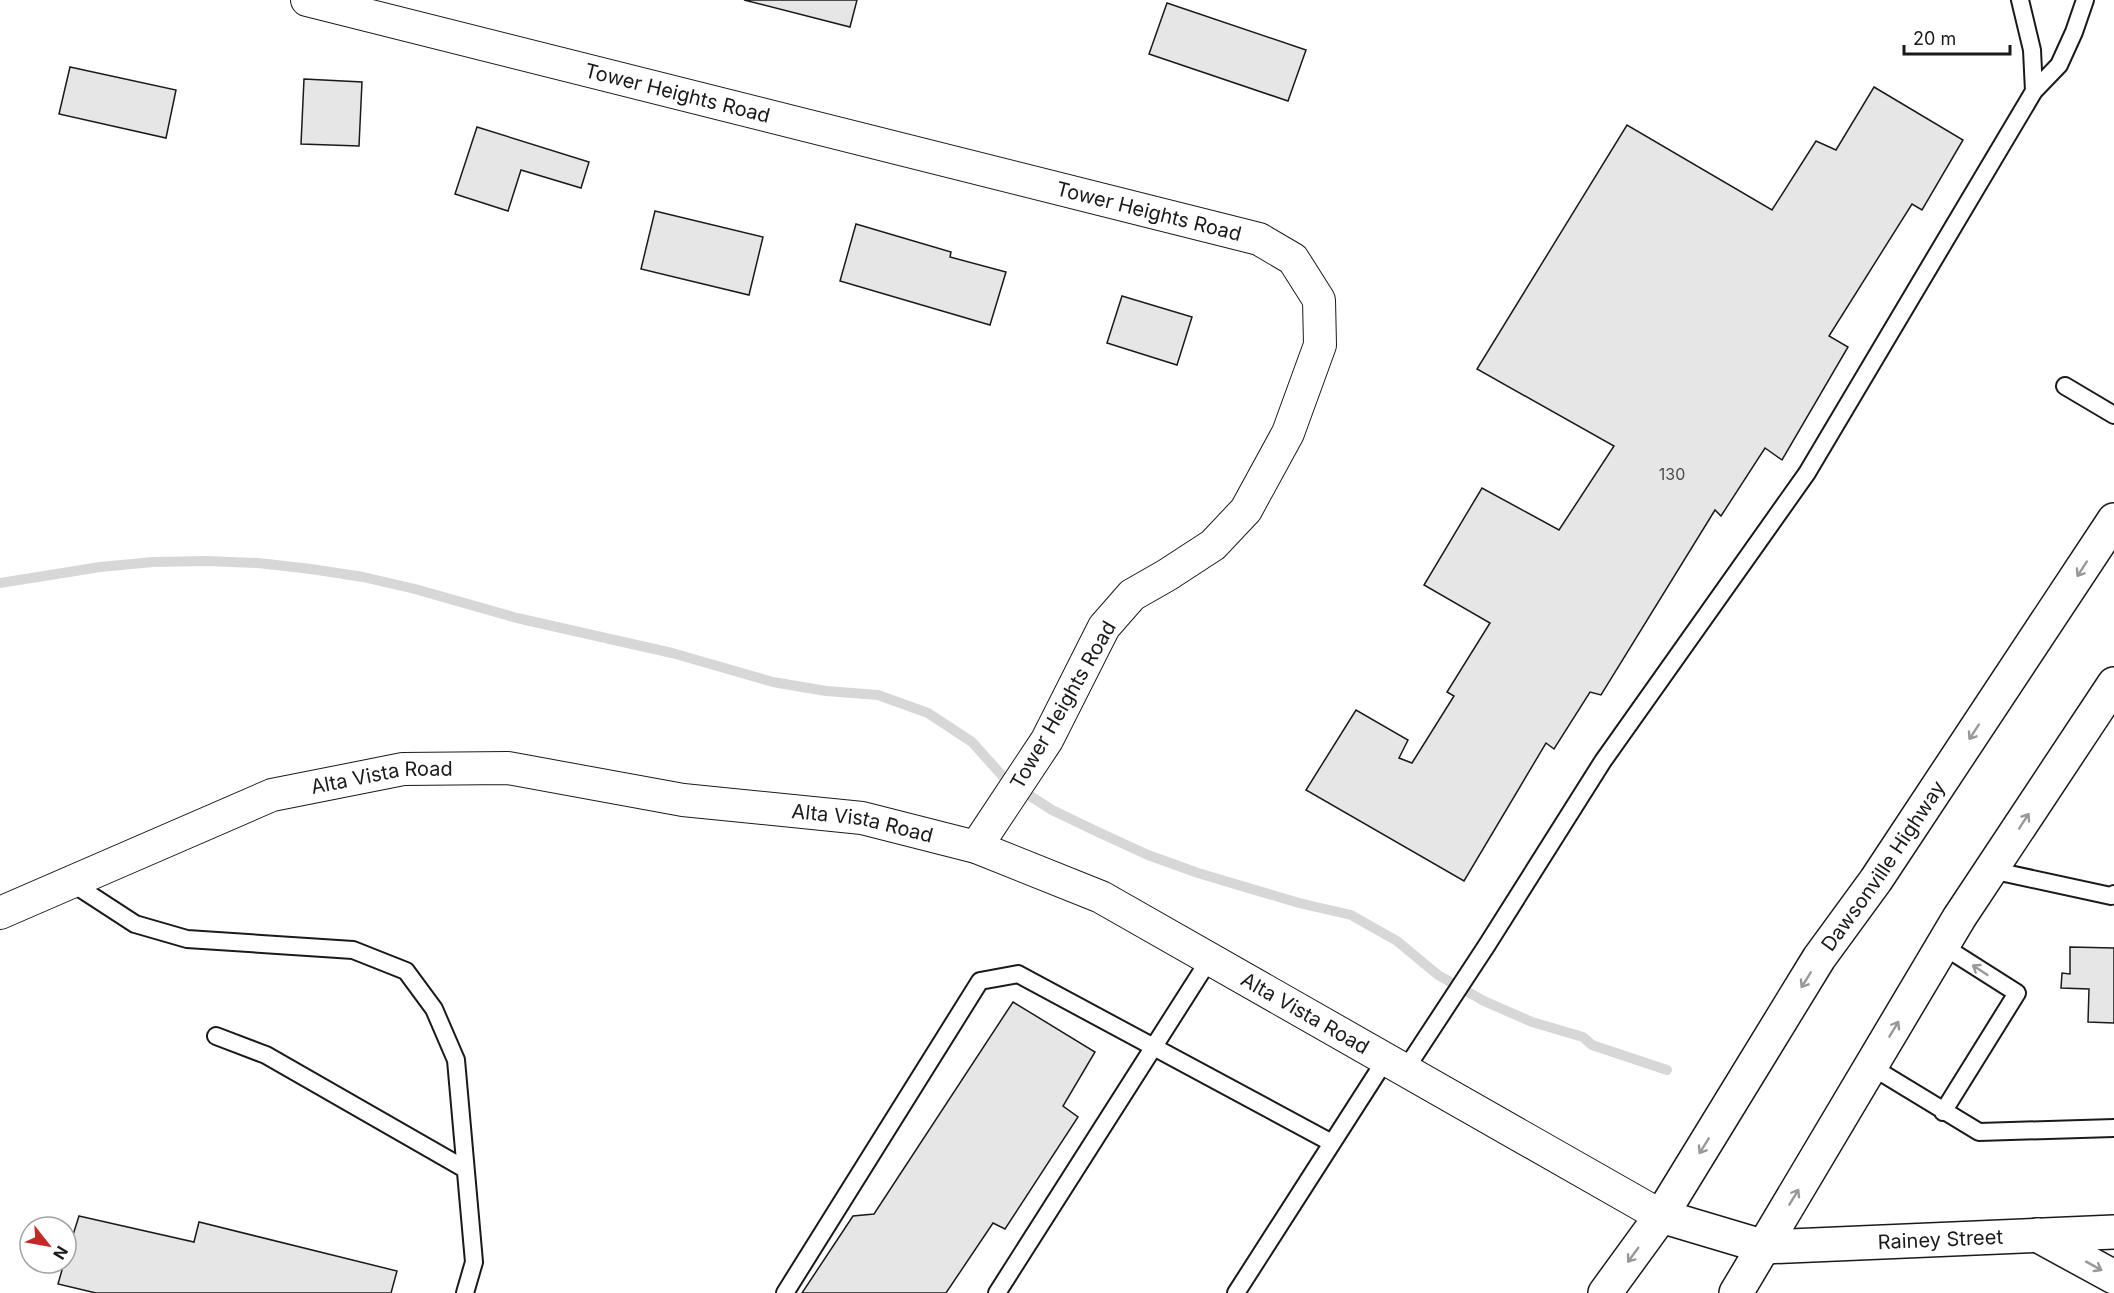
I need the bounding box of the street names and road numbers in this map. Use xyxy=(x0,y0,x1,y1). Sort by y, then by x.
street label: Tower Heights Road xyxy=(582,58,773,128)
street label: Tower Heights Road xyxy=(1054,177,1244,246)
street label: Tower Heights Road xyxy=(1005,617,1121,793)
street label: Alta Vista Road xyxy=(309,757,453,799)
street label: Dawsonville Highway xyxy=(1816,776,1950,956)
street label: Alta Vista Road xyxy=(791,799,936,848)
street label: Alta Vista Road xyxy=(1237,967,1373,1059)
street label: Rainey Street xyxy=(1877,1225,2004,1254)

